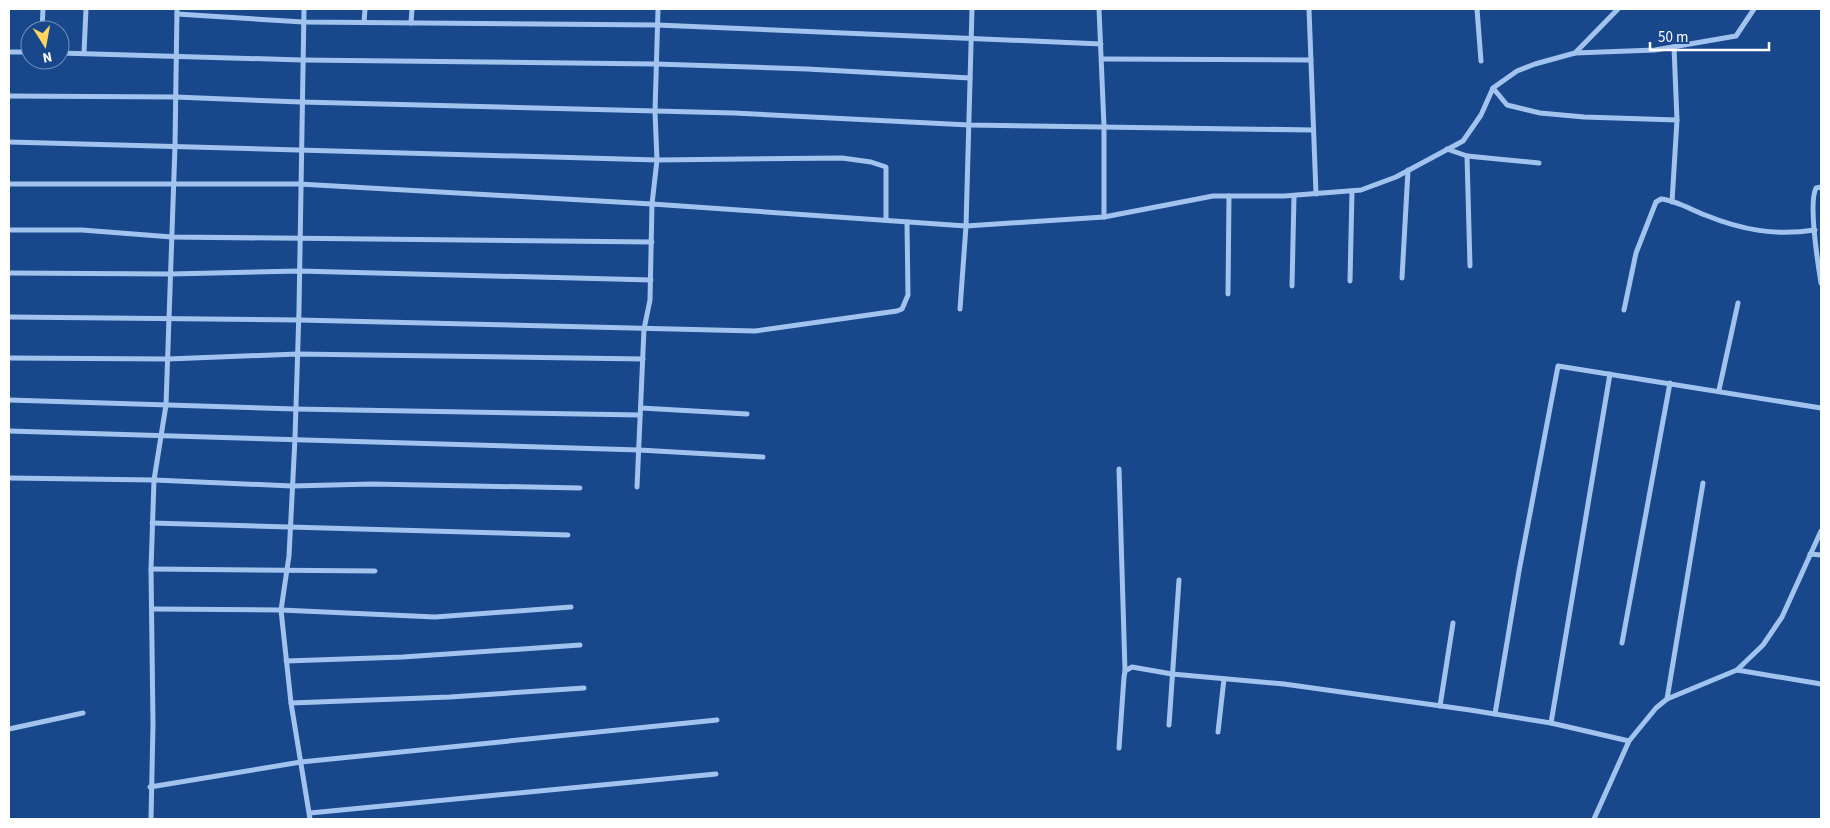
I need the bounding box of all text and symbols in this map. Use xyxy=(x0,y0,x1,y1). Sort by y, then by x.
north arrow xyxy=(20,20,70,70)
scale bar xyxy=(1650,20,1769,52)
text: 50 m xyxy=(1658,27,1688,48)
text: N xyxy=(41,46,54,67)

